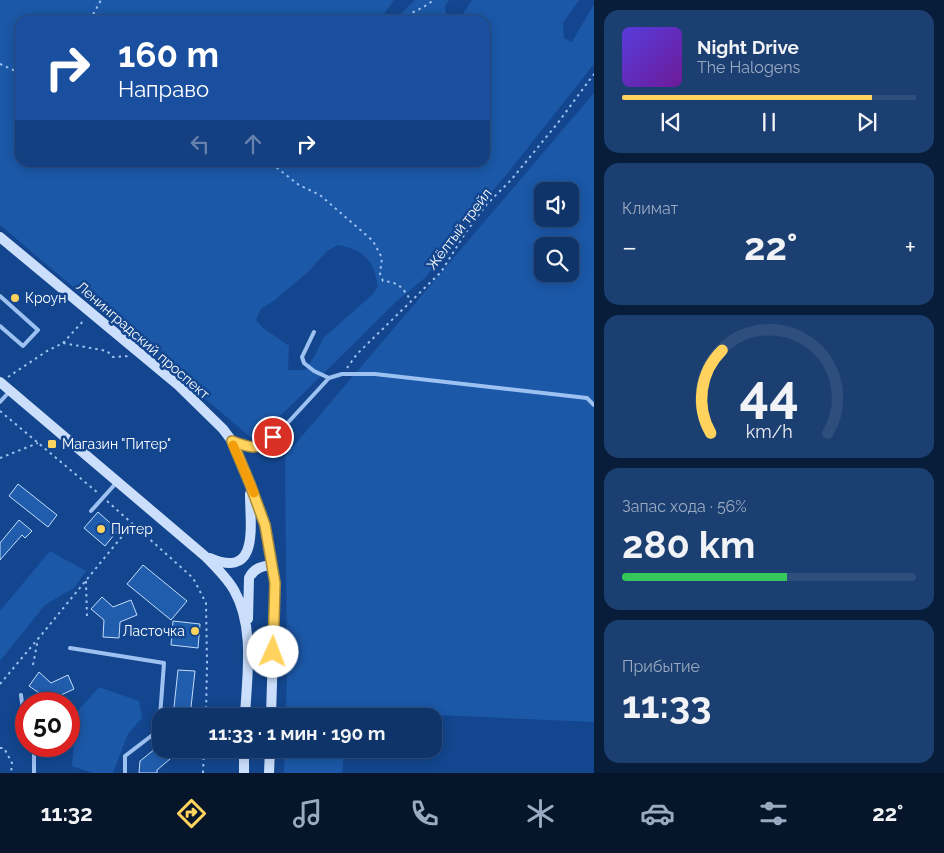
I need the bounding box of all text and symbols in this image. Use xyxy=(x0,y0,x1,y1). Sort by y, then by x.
text: 160 m xyxy=(118,34,219,75)
icon: right xyxy=(35,35,100,100)
text: Night Drive xyxy=(697,36,799,58)
text: The Halogens xyxy=(697,58,800,77)
text: Направо xyxy=(118,76,209,102)
icon: previous xyxy=(657,108,685,136)
icon: pause xyxy=(755,108,783,136)
icon: next xyxy=(853,108,881,136)
icon: left xyxy=(186,130,214,158)
icon: ahead xyxy=(239,130,267,158)
icon: right xyxy=(292,130,320,158)
map controls xyxy=(534,182,579,282)
button: sound xyxy=(534,182,579,227)
street label: Жёлтый трейл xyxy=(423,185,495,273)
text: Климат xyxy=(622,199,678,218)
text: 22° xyxy=(744,224,797,269)
text: − xyxy=(622,231,637,264)
text: + xyxy=(904,231,916,264)
button: search xyxy=(534,237,579,282)
street label: Ленинградский проспект xyxy=(73,278,213,402)
place label: Кроун xyxy=(25,290,66,306)
marker: Кроун xyxy=(9,292,21,304)
text: 44 xyxy=(739,363,799,424)
pin xyxy=(252,416,294,458)
text: km/h xyxy=(745,421,793,442)
icon: arrive xyxy=(259,423,287,451)
place label: Магазин "Питер" xyxy=(62,436,171,452)
marker: Магазин "Питер" xyxy=(46,438,58,450)
text: Запас хода · 56% xyxy=(622,497,747,516)
place label: Питер xyxy=(111,521,153,537)
text: 280 km xyxy=(622,522,755,567)
marker: Питер xyxy=(95,523,107,535)
place label: Ласточка xyxy=(122,623,185,639)
marker: Ласточка xyxy=(189,625,201,637)
position arrow xyxy=(246,625,298,677)
text: Прибытие xyxy=(622,657,700,676)
text: 11:33 xyxy=(622,682,711,727)
speed limit sign: 50 xyxy=(15,692,80,757)
text: 11:33 · 1 мин · 190 m xyxy=(209,722,385,744)
icon: directions xyxy=(174,796,209,831)
icon: music xyxy=(290,796,325,831)
icon: phone xyxy=(407,796,442,831)
icon: climate xyxy=(523,796,558,831)
icon: car xyxy=(640,796,675,831)
icon: filters xyxy=(756,796,791,831)
text: 11:32 xyxy=(41,800,93,826)
text: 22° xyxy=(872,800,903,826)

